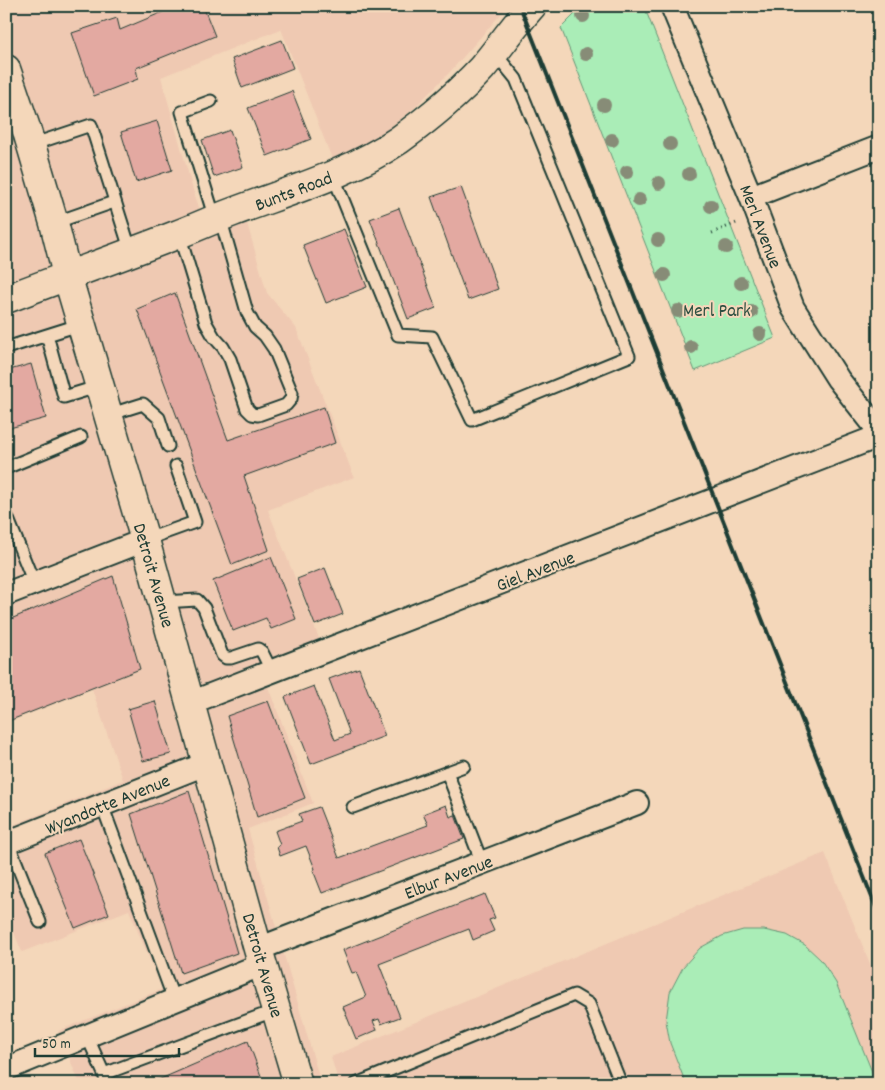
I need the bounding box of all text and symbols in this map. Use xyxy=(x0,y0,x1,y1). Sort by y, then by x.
street label: Bunts Road xyxy=(252,166,337,220)
street label: Merl Avenue xyxy=(730,182,787,273)
park label: Merl Park xyxy=(683,299,751,326)
street label: Detroit Avenue xyxy=(124,521,179,631)
street label: Giel Avenue xyxy=(493,546,580,601)
street label: Wyandotte Avenue xyxy=(42,769,175,844)
street label: Elbur Avenue xyxy=(401,850,497,909)
street label: Detroit Avenue xyxy=(233,911,288,1021)
scale bar xyxy=(35,1025,179,1057)
text: 50 m xyxy=(42,1034,71,1056)

